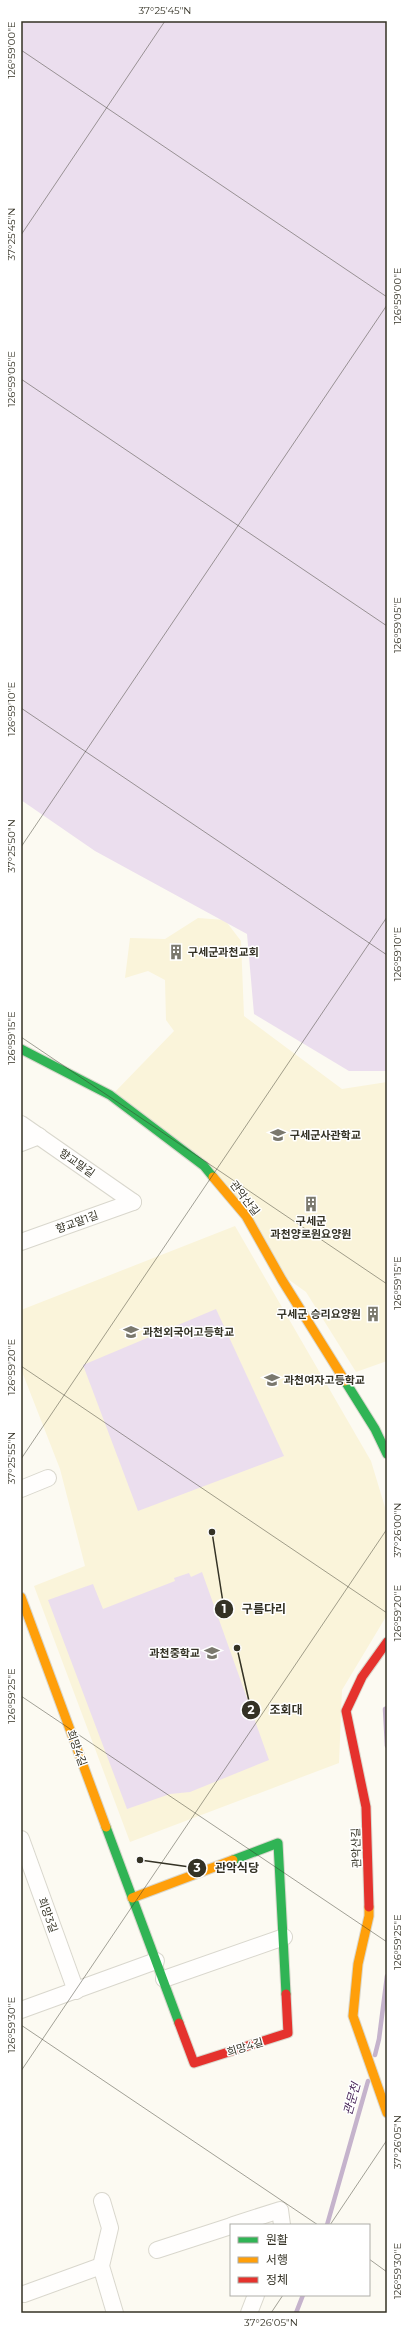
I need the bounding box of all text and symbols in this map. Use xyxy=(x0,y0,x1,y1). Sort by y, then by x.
text: 37°25'45"N xyxy=(138,4,192,17)
text: 126°59'00"E xyxy=(5,21,18,79)
text: 37°25'45"N xyxy=(5,207,18,261)
text: 126°59'00"E xyxy=(391,267,404,325)
text: 126°59'05"E xyxy=(5,351,18,407)
text: 126°59'05"E xyxy=(391,597,404,653)
text: 126°59'10"E xyxy=(5,681,18,736)
text: 37°25'50"N xyxy=(5,819,18,873)
text: 126°59'10"E xyxy=(391,926,404,981)
building icon: 구세군과천교회 xyxy=(167,943,185,961)
place label: 구세군과천교회 xyxy=(188,945,259,959)
text: 126°59'15"E xyxy=(5,1011,18,1065)
school or university icon: 구세군사관학교 xyxy=(269,1126,287,1144)
place label: 구세군사관학교 xyxy=(290,1128,361,1142)
street label: 향교말길 xyxy=(56,1146,98,1180)
street label: 관악산길 xyxy=(227,1178,263,1218)
building icon: 구세군 과천양로원요양원 xyxy=(302,1195,320,1213)
street label: 향교말1길 xyxy=(54,1208,100,1236)
place label: 구세군 과천양로원요양원 xyxy=(271,1214,351,1241)
text: 126°59'15"E xyxy=(391,1256,404,1310)
building icon: 구세군 승리요양원 xyxy=(364,1305,382,1323)
place label: 구세군 승리요양원 xyxy=(277,1307,361,1321)
school or university icon: 과천외국어고등학교 xyxy=(122,1323,140,1341)
place label: 과천외국어고등학교 xyxy=(143,1325,234,1339)
text: 126°59'20"E xyxy=(5,1339,18,1395)
school or university icon: 과천여자고등학교 xyxy=(263,1371,281,1389)
place label: 과천여자고등학교 xyxy=(284,1373,365,1387)
text: 37°25'55"N xyxy=(5,1432,18,1484)
text: 37°26'00"N xyxy=(391,1503,404,1557)
text: 126°59'20"E xyxy=(391,1585,404,1641)
callout: 구름다리 xyxy=(214,1597,294,1621)
text: 1 xyxy=(222,1601,226,1616)
text: 구름다리 xyxy=(242,1601,286,1616)
school or university icon: 과천중학교 xyxy=(203,1644,221,1662)
place label: 과천중학교 xyxy=(149,1646,200,1660)
text: 126°59'25"E xyxy=(5,1668,18,1724)
callout: 조회대 xyxy=(241,1698,310,1722)
text: 2 xyxy=(247,1702,255,1717)
text: 조회대 xyxy=(269,1702,303,1717)
street label: 희망4길 xyxy=(64,1728,90,1768)
street label: 관악산길 xyxy=(348,1828,364,1868)
callout: 관악식당 xyxy=(187,1856,267,1880)
text: 3 xyxy=(192,1860,201,1875)
text: 관악식당 xyxy=(215,1860,259,1875)
street label: 희망3길 xyxy=(35,1895,61,1935)
text: 126°59'25"E xyxy=(391,1914,404,1970)
text: 126°59'30"E xyxy=(5,1997,18,2053)
street label: 희망4길 xyxy=(225,2035,265,2059)
water label: 관문천 xyxy=(340,2079,364,2117)
text: 37°26'05"N xyxy=(391,2115,404,2169)
legend xyxy=(230,2224,370,2296)
text: 원활 xyxy=(266,2232,288,2247)
text: 126°59'30"E xyxy=(391,2243,404,2299)
text: 서행 xyxy=(266,2252,288,2267)
text: 정체 xyxy=(266,2272,288,2287)
text: 37°26'05"N xyxy=(244,2316,298,2329)

